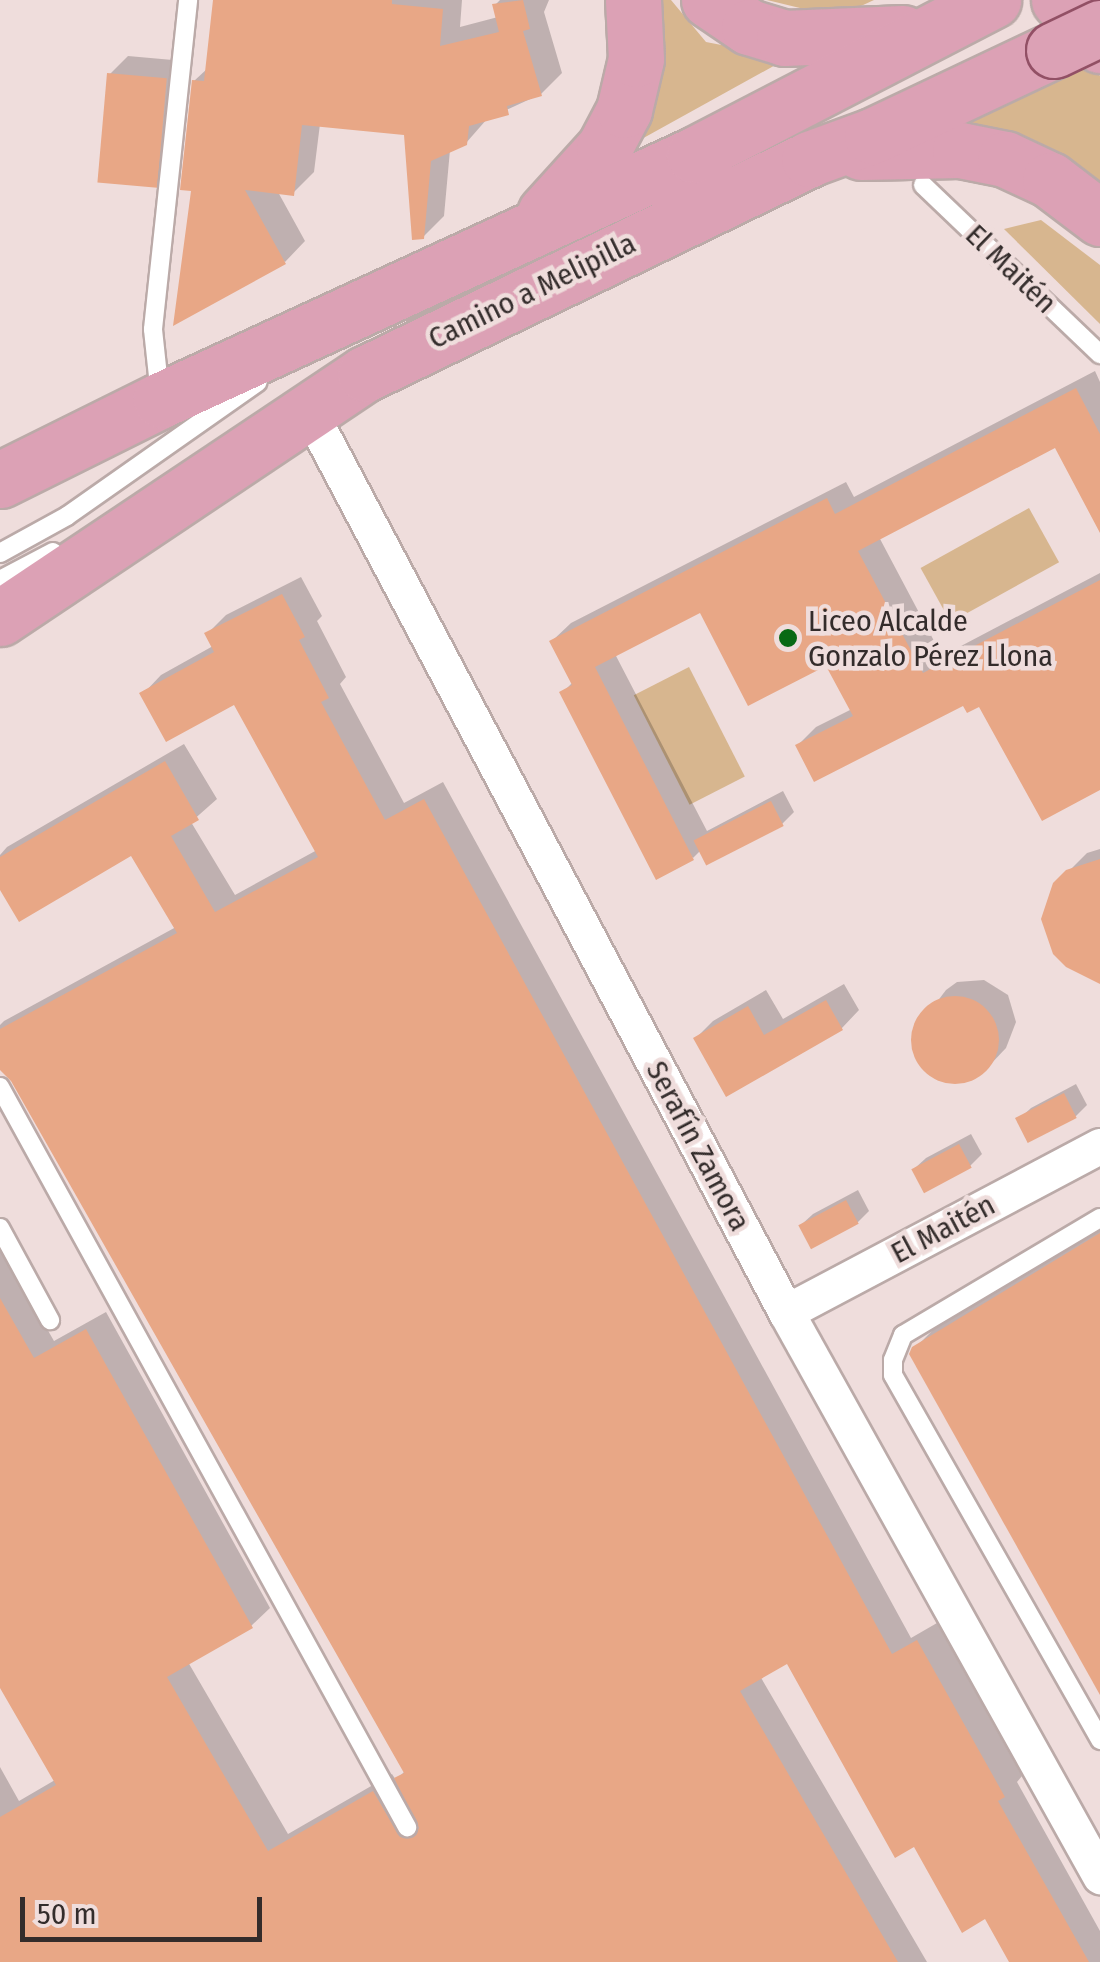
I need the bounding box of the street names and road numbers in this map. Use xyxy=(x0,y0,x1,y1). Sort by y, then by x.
street label: El Maitén xyxy=(958,217,1064,321)
street label: Camino a Melipilla xyxy=(422,225,642,357)
street label: Serafín Zamora xyxy=(638,1055,758,1237)
street label: El Maitén xyxy=(885,1187,1001,1271)

